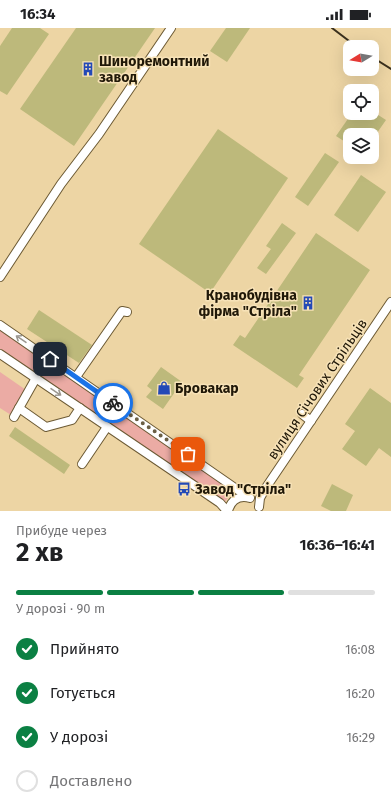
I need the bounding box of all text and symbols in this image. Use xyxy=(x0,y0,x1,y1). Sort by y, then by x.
text: 16:34 xyxy=(20,5,56,23)
north arrow xyxy=(343,40,379,76)
map controls xyxy=(343,40,379,164)
place label: Шиноремонтний завод xyxy=(99,53,210,86)
building icon: Шиноремонтний завод xyxy=(80,61,96,77)
button: locate xyxy=(343,84,379,120)
button: layers xyxy=(343,128,379,164)
place label: Кранобудівна фірма "Стріла" xyxy=(198,287,297,320)
building icon: Кранобудівна фірма "Стріла" xyxy=(300,295,316,311)
street label: вулиця Січових Стрільців xyxy=(264,316,371,463)
one-way arrow xyxy=(15,335,26,343)
pin xyxy=(33,342,67,376)
icon: home xyxy=(39,348,61,370)
shop icon: Бровакар xyxy=(156,380,172,396)
place label: Бровакар xyxy=(175,380,239,397)
courier xyxy=(93,383,133,423)
one-way arrow xyxy=(50,387,61,396)
icon: bike xyxy=(102,392,124,414)
pin xyxy=(171,437,205,471)
icon: bag xyxy=(177,443,199,465)
bus stop icon: Завод "Стріла" xyxy=(176,481,192,497)
place label: Завод "Стріла" xyxy=(194,481,291,498)
text: Прибуде через xyxy=(16,523,107,538)
text: 16:36–16:41 xyxy=(299,536,375,554)
text: 2 хв xyxy=(16,537,63,568)
text: У дорозі · 90 m xyxy=(16,601,105,616)
icon: check xyxy=(16,638,38,660)
text: Прийнято xyxy=(50,640,119,658)
text: 16:08 xyxy=(345,642,375,657)
icon: check xyxy=(16,682,38,704)
text: Готується xyxy=(50,684,116,702)
text: 16:20 xyxy=(346,686,375,701)
icon: check xyxy=(16,726,38,748)
text: У дорозі xyxy=(50,728,108,746)
text: 16:29 xyxy=(346,730,375,745)
text: Доставлено xyxy=(50,772,132,790)

